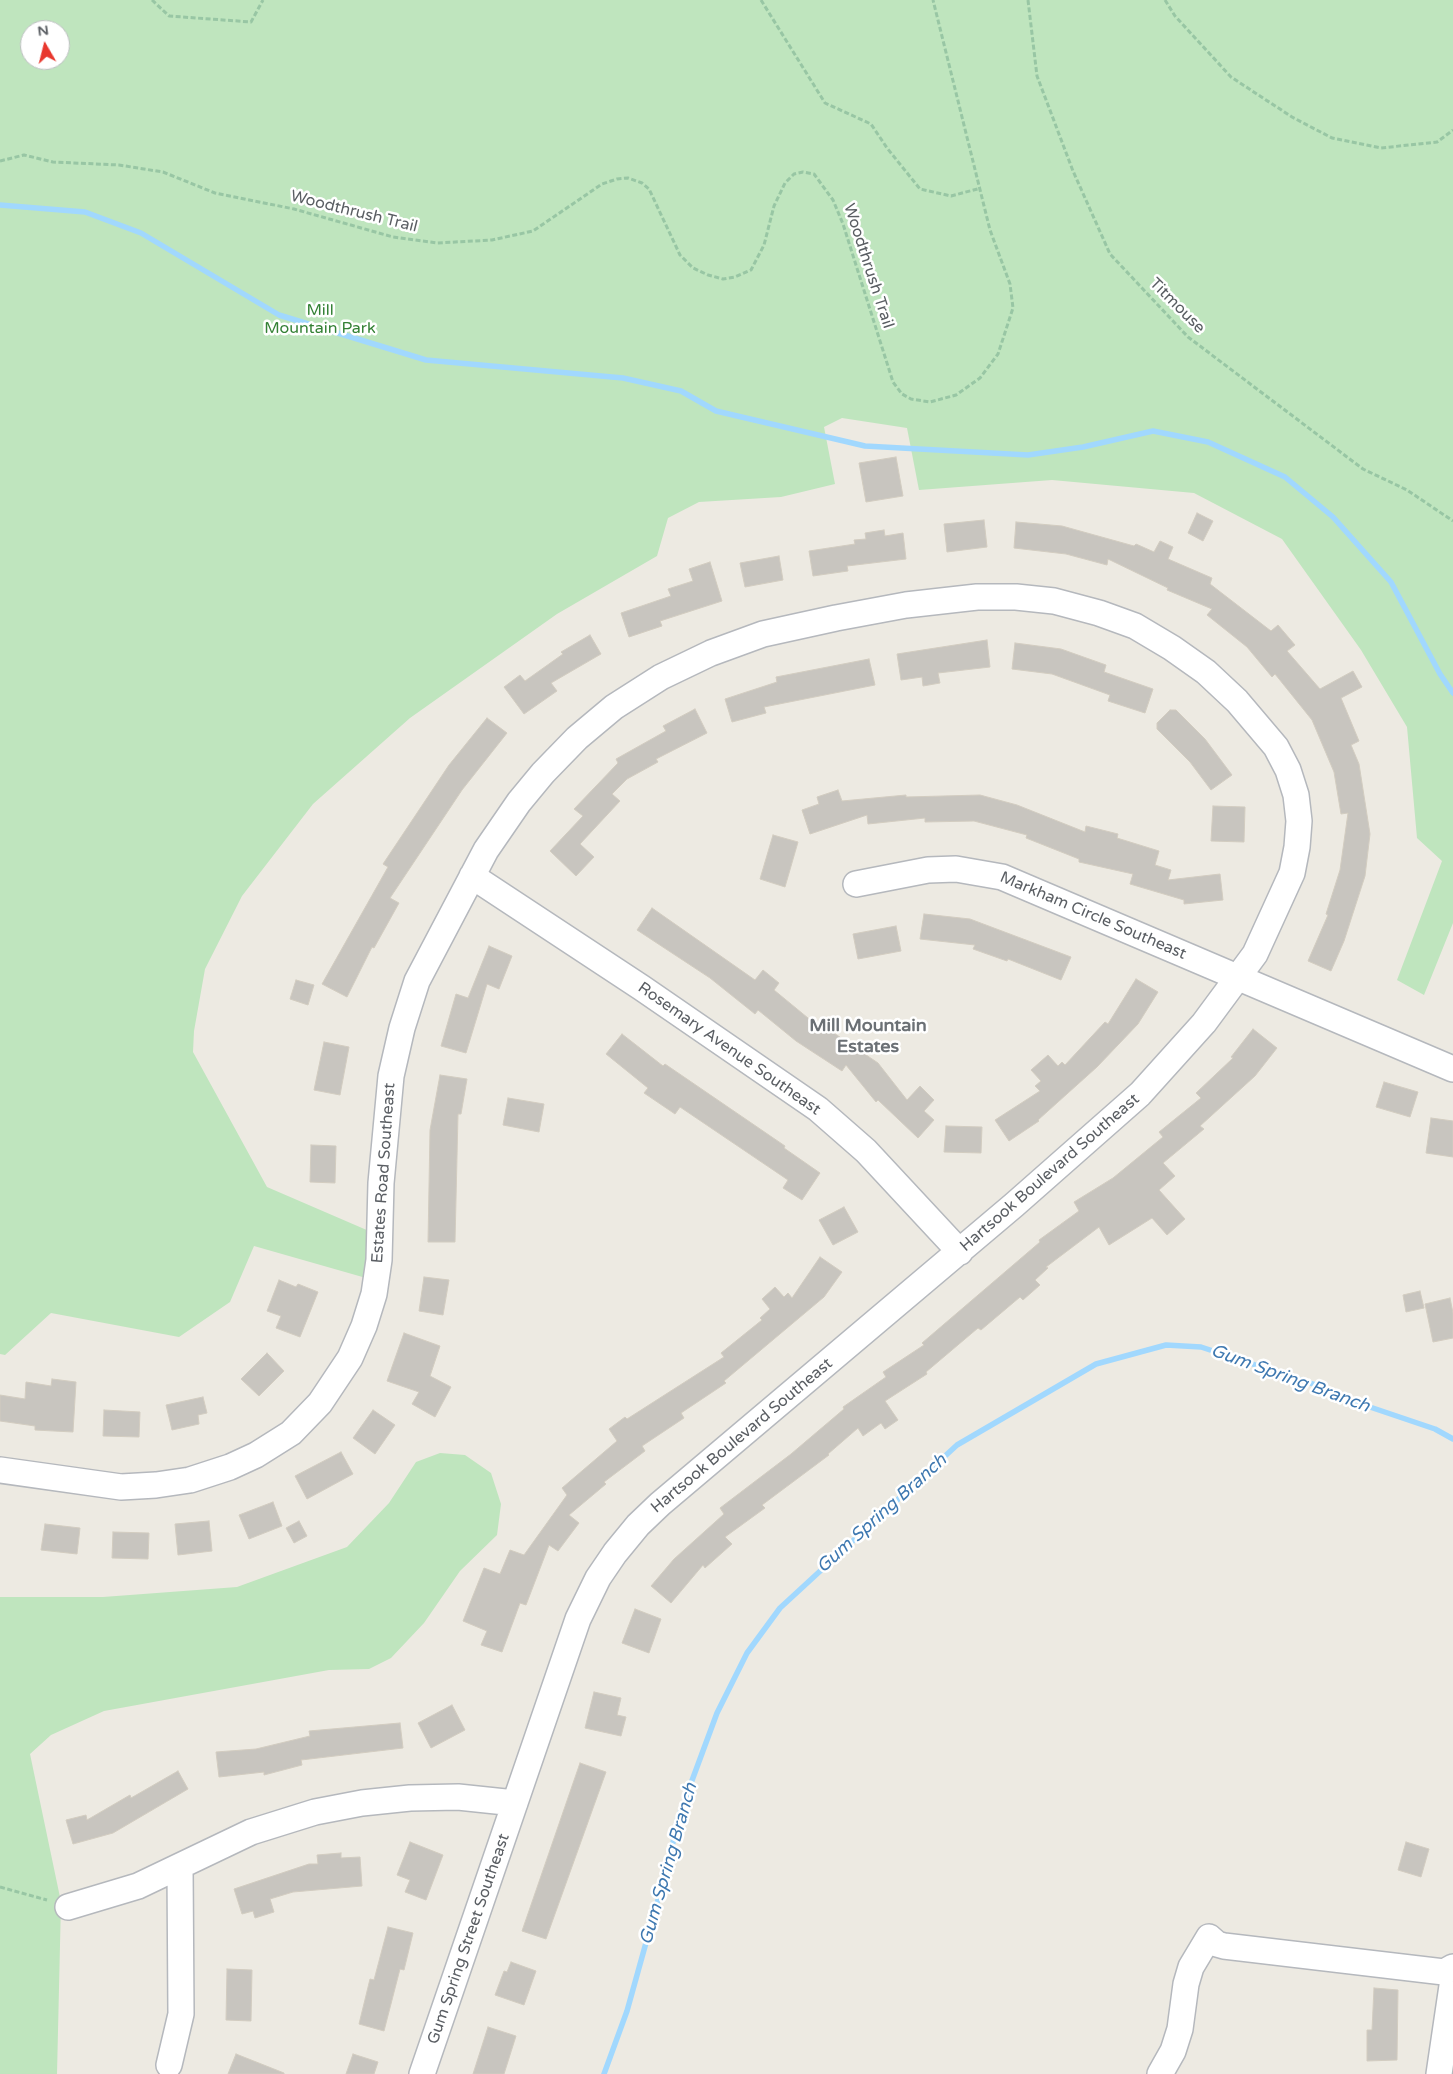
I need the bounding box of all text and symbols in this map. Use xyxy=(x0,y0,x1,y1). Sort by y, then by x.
north arrow xyxy=(20,20,70,70)
text: N xyxy=(36,21,50,40)
street label: Woodthrush Trail xyxy=(289,187,419,237)
street label: Woodthrush Trail xyxy=(839,201,897,331)
street label: Titmouse xyxy=(1145,274,1209,338)
park label: Mill Mountain Park xyxy=(264,301,376,339)
street label: Markham Circle Southeast xyxy=(997,868,1189,964)
street label: Rosemary Avenue Southeast xyxy=(634,978,824,1120)
district label: Mill Mountain Estates xyxy=(809,1015,927,1058)
street label: Estates Road Southeast xyxy=(368,1082,400,1264)
street label: Hartsook Boulevard Southeast xyxy=(956,1090,1144,1256)
water label: Gum Spring Branch xyxy=(1208,1340,1372,1418)
street label: Hartsook Boulevard Southeast xyxy=(647,1354,837,1518)
water label: Gum Spring Branch xyxy=(813,1450,951,1578)
water label: Gum Spring Branch xyxy=(636,1781,702,1947)
street label: Gum Spring Street Southeast xyxy=(424,1831,514,2047)

